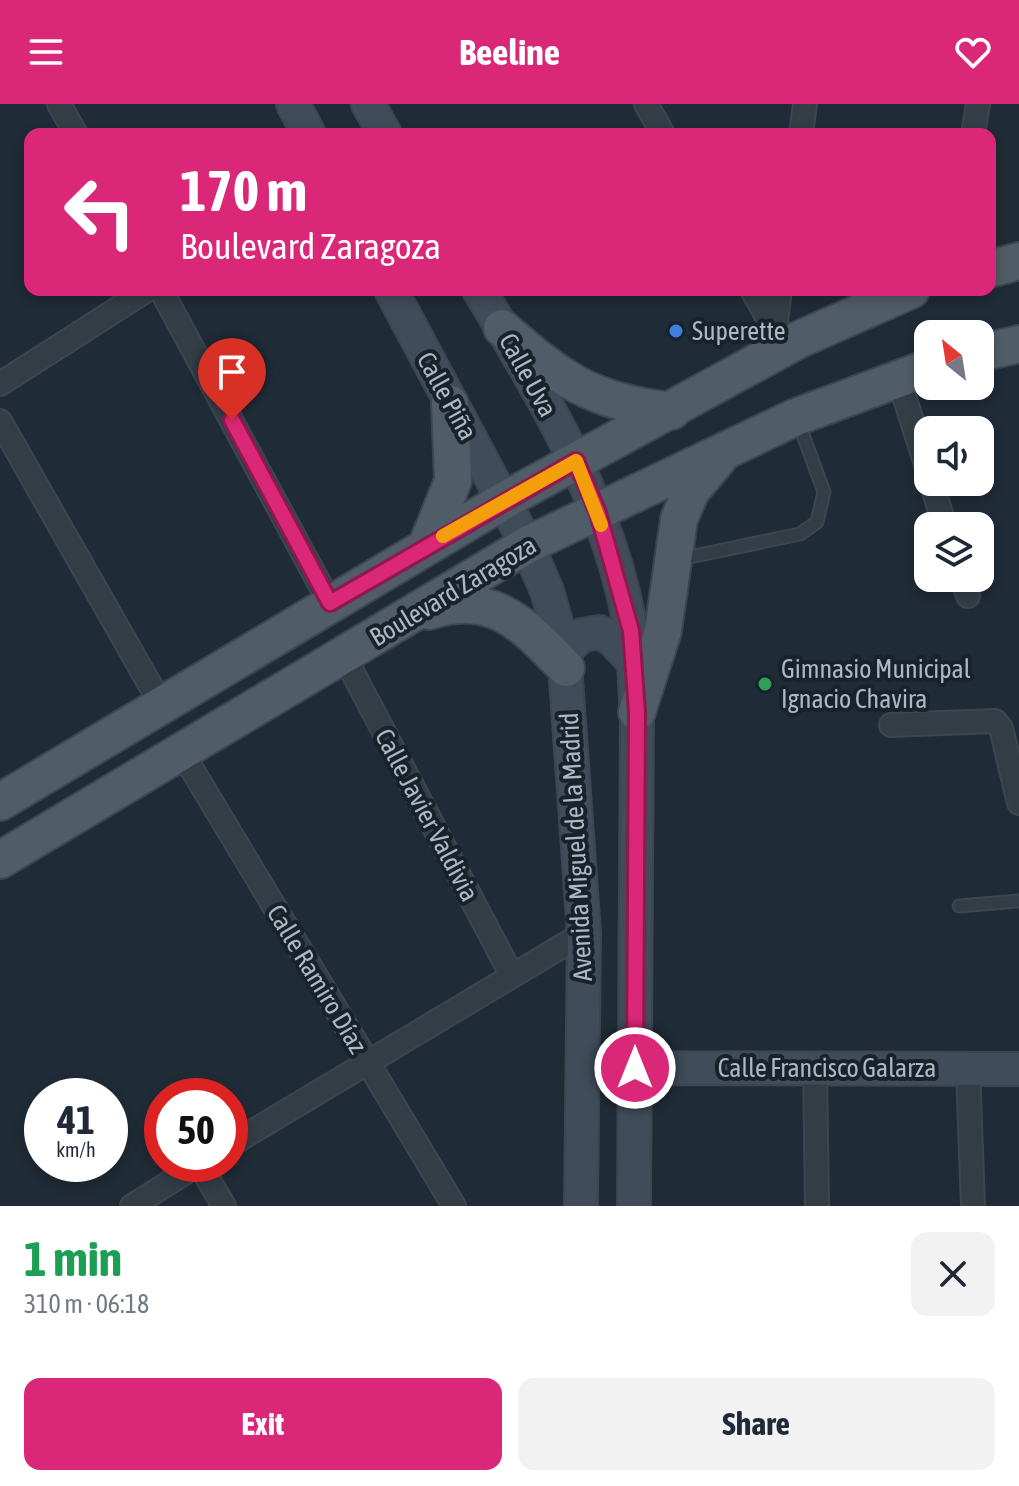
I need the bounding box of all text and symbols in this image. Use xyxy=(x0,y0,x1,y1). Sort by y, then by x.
icon: menu xyxy=(24,30,68,74)
icon: heart xyxy=(951,30,995,74)
text: Beeline xyxy=(459,31,560,73)
text: 170 m xyxy=(180,159,307,223)
icon: left xyxy=(48,160,152,264)
text: Boulevard Zaragoza xyxy=(180,225,441,267)
place label: Superette xyxy=(692,316,786,346)
north arrow xyxy=(914,320,994,400)
map controls xyxy=(914,320,994,592)
marker: Superette xyxy=(667,322,685,340)
street label: Calle Uva xyxy=(493,328,563,422)
pin xyxy=(198,338,266,420)
street label: Calle Piña xyxy=(411,347,483,445)
icon: arrive xyxy=(210,350,254,394)
button: sound xyxy=(914,416,994,496)
button: layers xyxy=(914,512,994,592)
street label: Boulevard Zaragoza xyxy=(364,530,542,652)
place label: Gimnasio Municipal Ignacio Chavira xyxy=(781,654,971,714)
marker: Gimnasio Municipal Ignacio Chavira xyxy=(756,675,774,693)
street label: Avenida Miguel de la Madrid xyxy=(554,712,598,982)
street label: Calle Javier Valdivia xyxy=(369,724,485,906)
street label: Calle Ramiro Díaz xyxy=(261,899,373,1059)
position arrow xyxy=(593,1026,677,1110)
street label: Calle Francisco Galarza xyxy=(718,1053,936,1083)
speed limit sign: 50 xyxy=(144,1078,248,1182)
text: 41 xyxy=(57,1097,95,1142)
text: km/h xyxy=(56,1138,96,1161)
text: 1 min xyxy=(24,1231,122,1286)
button: close xyxy=(911,1232,995,1316)
text: 310 m · 06:18 xyxy=(24,1289,149,1319)
button: Exit xyxy=(24,1378,502,1470)
button: Share xyxy=(518,1378,995,1470)

